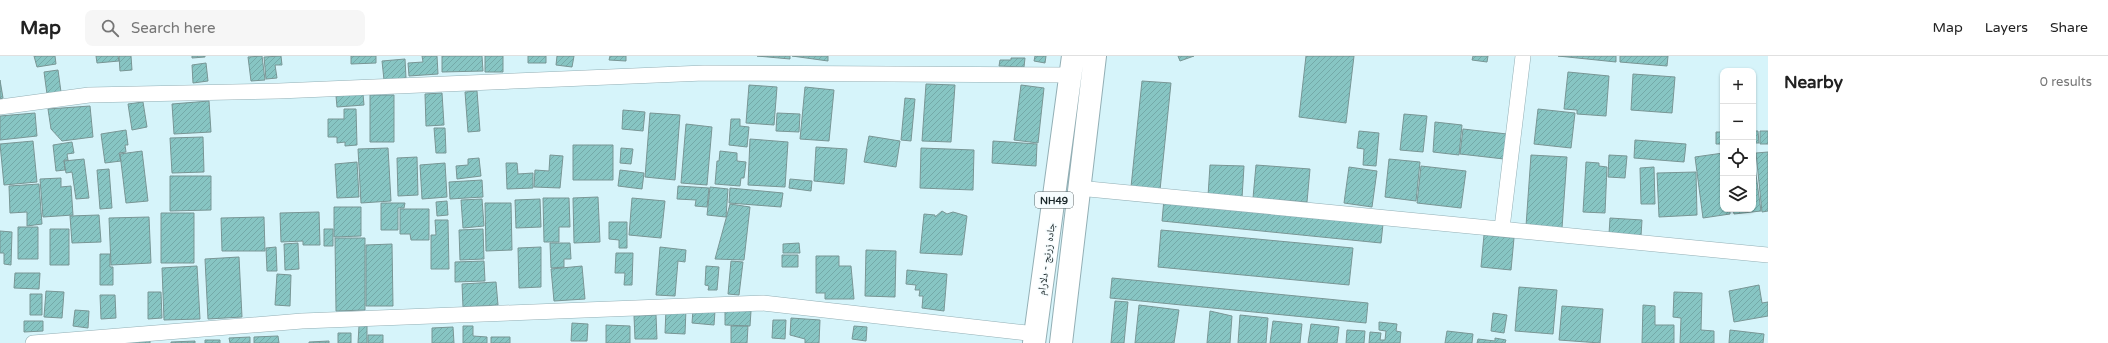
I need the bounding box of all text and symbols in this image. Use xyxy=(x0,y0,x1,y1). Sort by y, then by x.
search box xyxy=(85,10,365,46)
text: Map xyxy=(20,17,61,39)
icon: search xyxy=(99,17,121,39)
text: Search here xyxy=(131,19,215,37)
text: Map xyxy=(1933,19,1963,36)
text: Layers xyxy=(1985,19,2028,36)
text: Share xyxy=(2050,19,2088,36)
map controls xyxy=(1720,68,1756,212)
button: + xyxy=(1720,68,1756,104)
text: Nearby xyxy=(1784,72,1843,93)
text: 0 results xyxy=(2040,74,2092,90)
button: − xyxy=(1720,104,1756,140)
button: locate xyxy=(1720,140,1756,176)
button: layers xyxy=(1720,176,1756,212)
road number: NH49 xyxy=(1035,192,1073,208)
street label: جاده زرنج - دلارام xyxy=(1035,222,1058,296)

